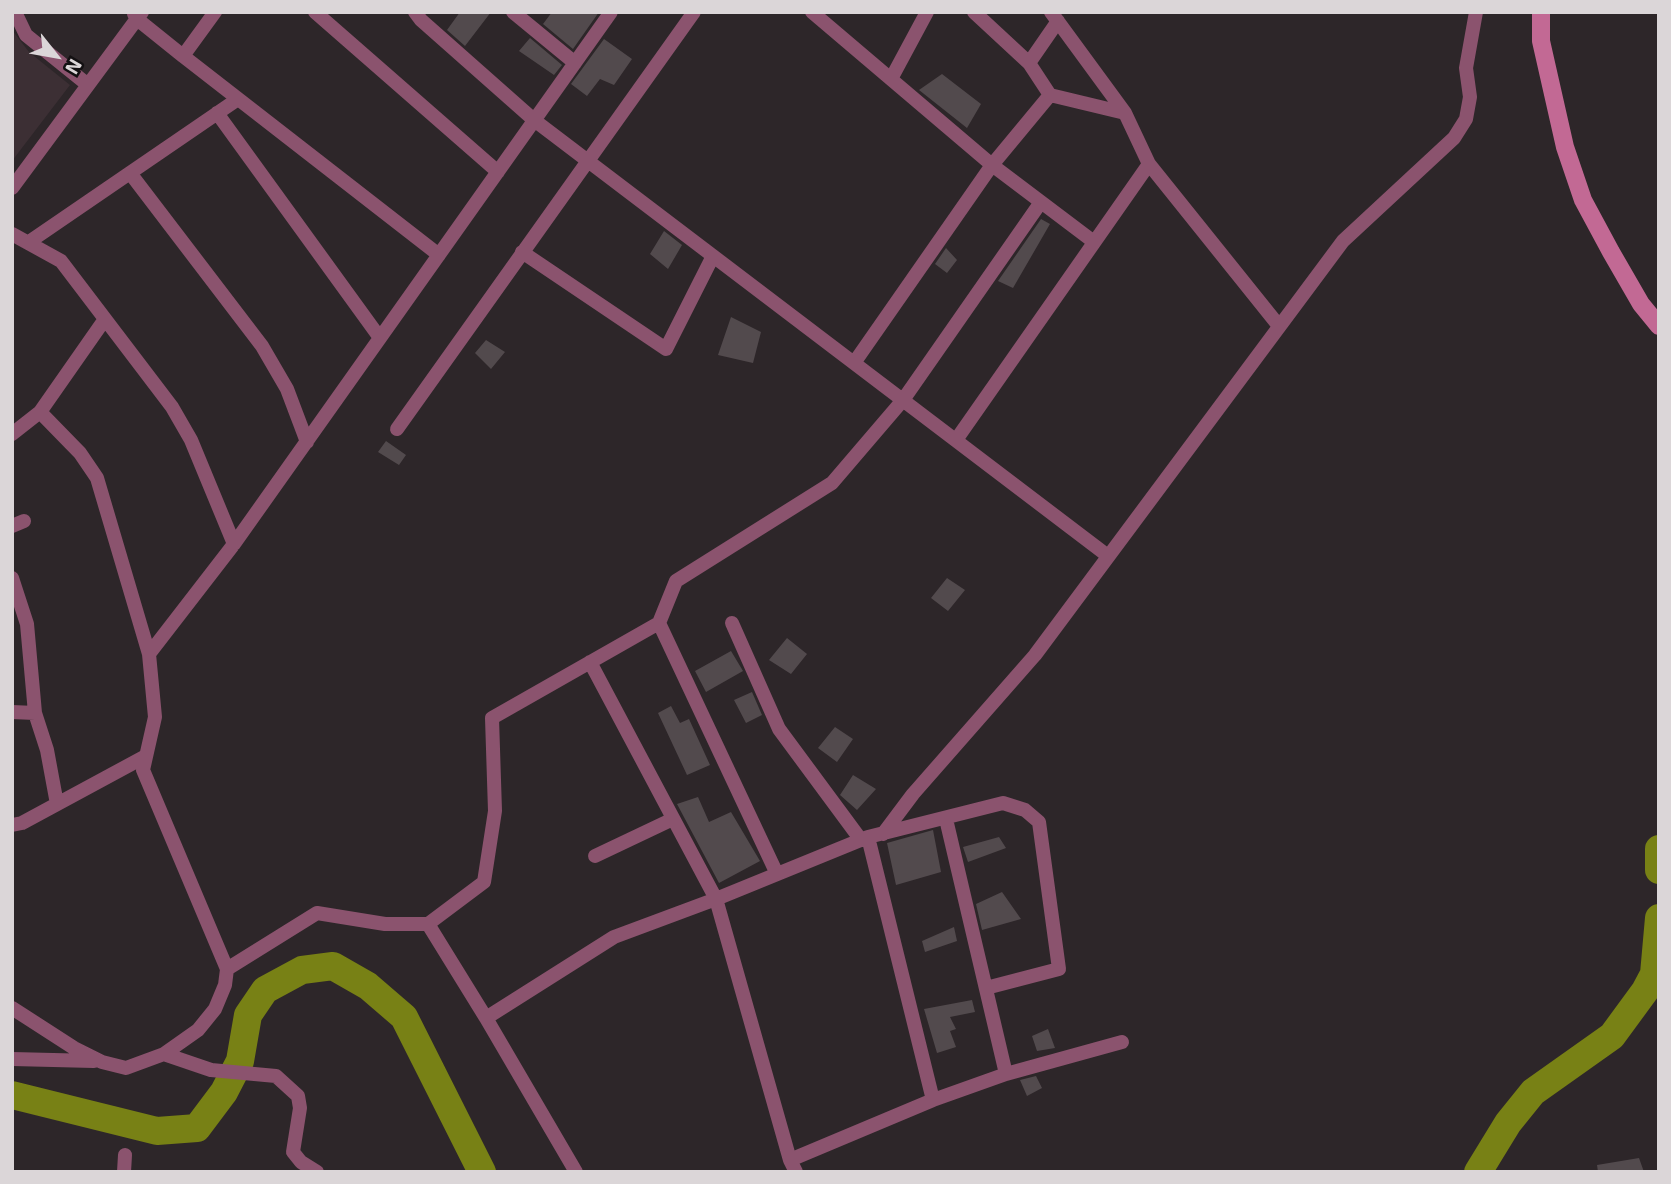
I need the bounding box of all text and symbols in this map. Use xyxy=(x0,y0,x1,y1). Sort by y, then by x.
north arrow xyxy=(21,21,91,91)
text: N xyxy=(61,55,88,79)

